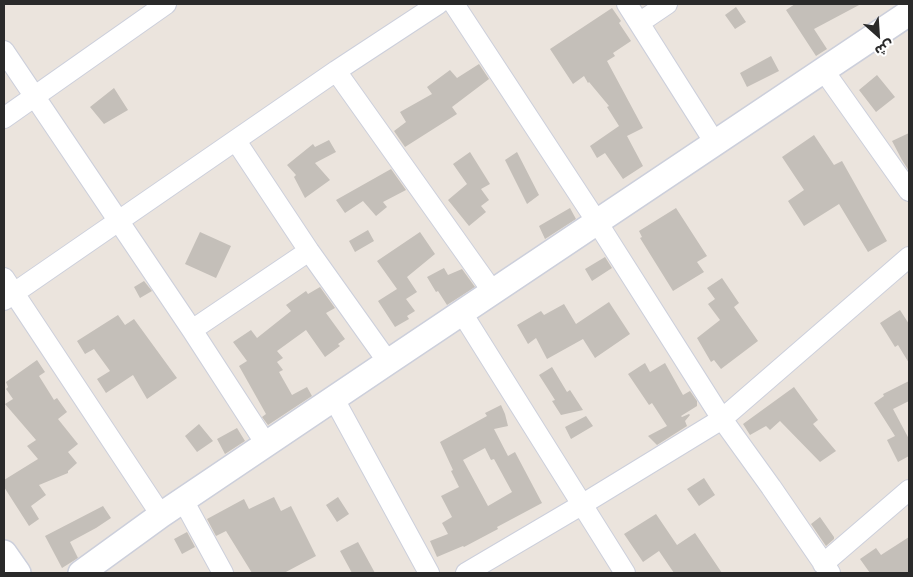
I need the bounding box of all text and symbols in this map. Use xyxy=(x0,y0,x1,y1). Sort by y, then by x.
north arrow xyxy=(853,10,903,60)
text: ش xyxy=(872,36,898,62)

